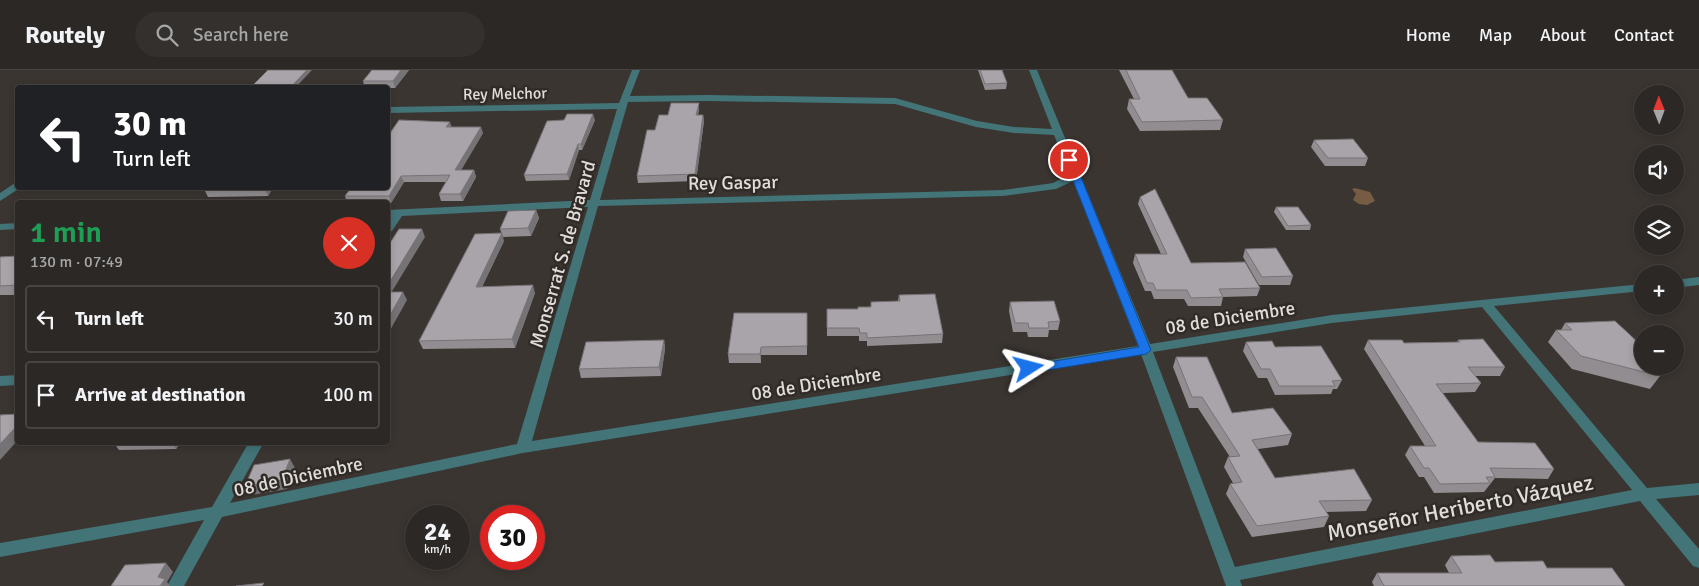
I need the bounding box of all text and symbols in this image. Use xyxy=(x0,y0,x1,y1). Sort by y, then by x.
search box xyxy=(135,12,485,57)
text: Routely xyxy=(25,20,105,50)
icon: search xyxy=(153,21,181,49)
text: Search here xyxy=(193,23,289,47)
text: Home xyxy=(1406,24,1451,46)
text: Map xyxy=(1479,24,1512,46)
text: About xyxy=(1540,24,1586,46)
text: Contact xyxy=(1614,24,1674,46)
street label: Rey Melchor xyxy=(463,83,547,105)
north arrow xyxy=(1634,85,1684,135)
map controls xyxy=(1634,85,1684,375)
text: 30 m xyxy=(113,102,187,145)
icon: left xyxy=(30,105,95,170)
pin xyxy=(1048,139,1090,181)
text: Turn left xyxy=(113,145,191,172)
button: sound xyxy=(1634,145,1684,195)
icon: arrive xyxy=(1055,146,1083,174)
street label: Monserrat S. de Bravard xyxy=(525,158,601,351)
street label: Rey Gaspar xyxy=(688,170,778,196)
button: layers xyxy=(1634,205,1684,255)
text: 1 min xyxy=(30,214,102,251)
button: close xyxy=(323,217,375,269)
text: 130 m · 07:49 xyxy=(30,252,123,272)
button: + xyxy=(1634,265,1684,315)
street label: 08 de Diciembre xyxy=(1164,296,1297,340)
icon: left xyxy=(32,305,60,333)
text: Turn left xyxy=(75,307,144,331)
text: 30 m xyxy=(333,307,373,331)
button: − xyxy=(1634,325,1684,375)
position arrow xyxy=(1002,341,1054,393)
street label: 08 de Diciembre xyxy=(750,362,883,406)
icon: arrive xyxy=(32,381,60,409)
text: Arrive at destination xyxy=(75,383,246,407)
text: 100 m xyxy=(323,383,373,407)
street label: 08 de Diciembre xyxy=(232,452,365,502)
street label: Monseñor Heriberto Vázquez xyxy=(1325,468,1596,547)
speed limit sign: 30 xyxy=(480,505,545,570)
text: 24 xyxy=(424,516,451,547)
text: km/h xyxy=(424,542,451,557)

